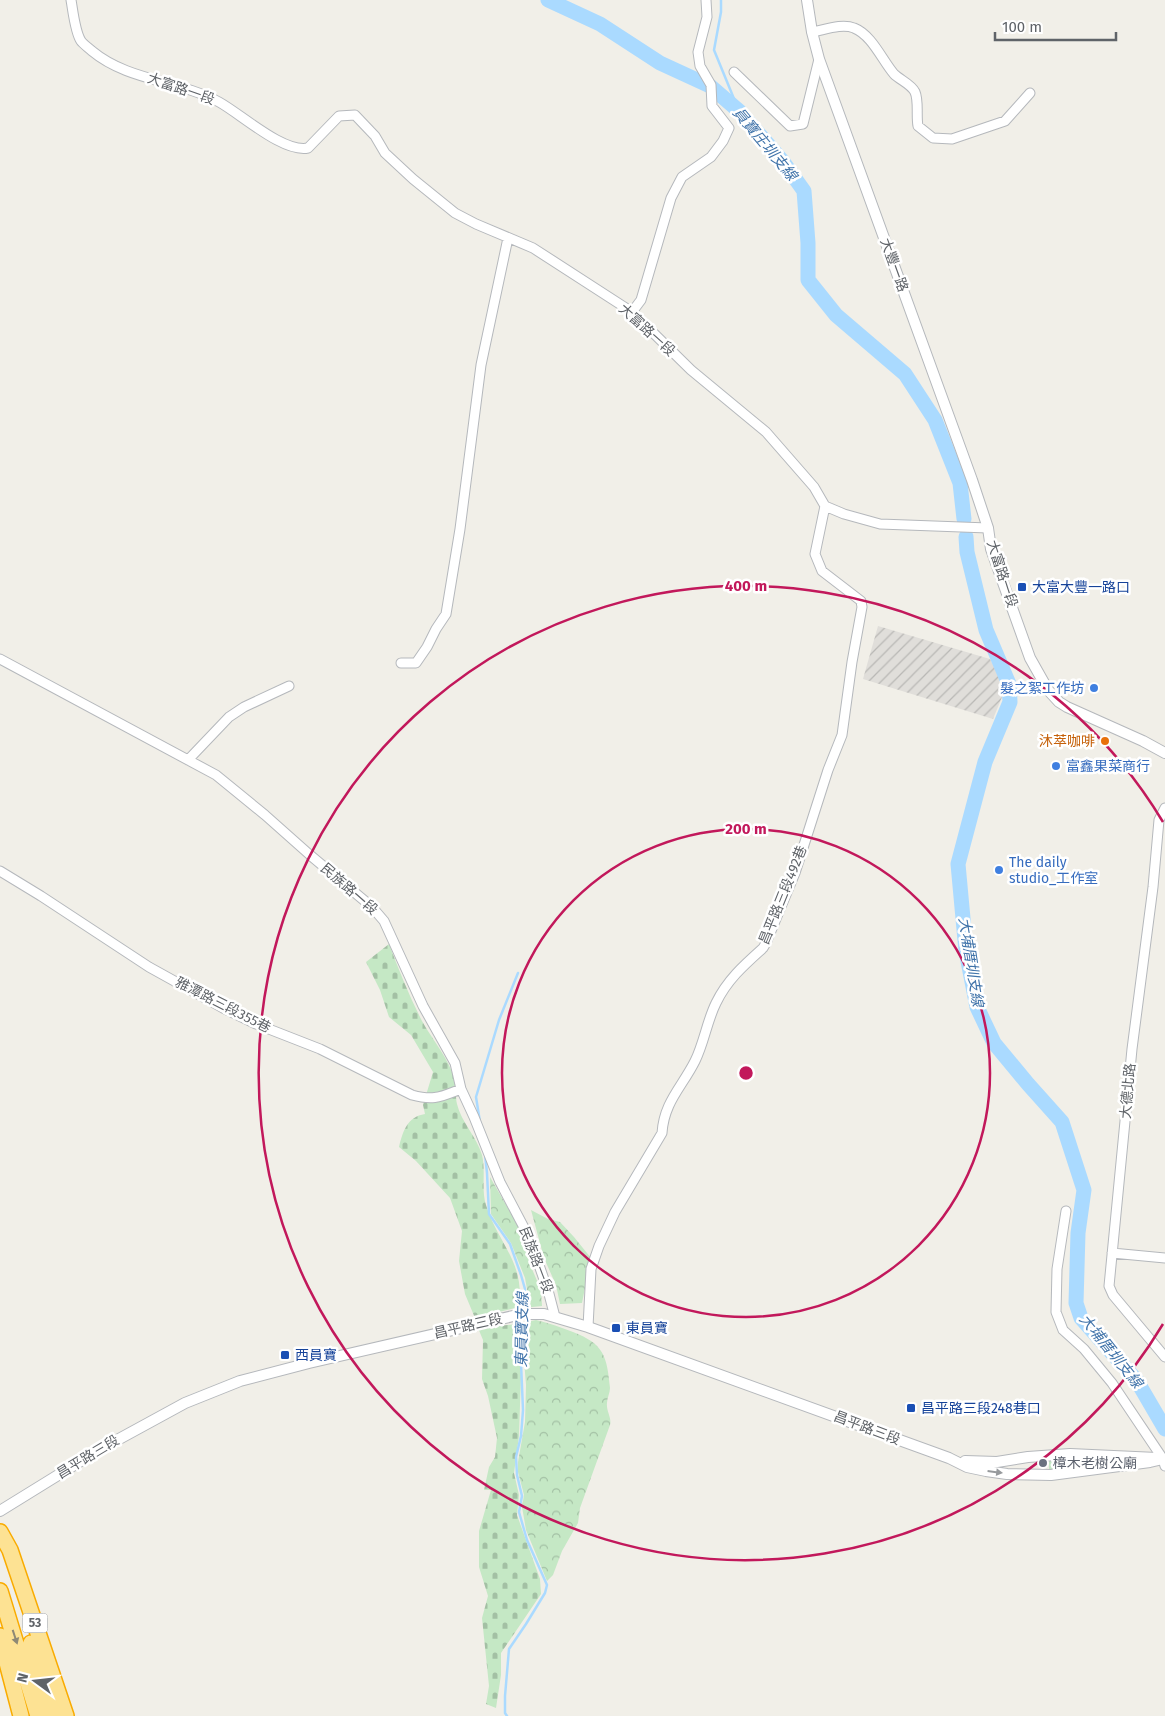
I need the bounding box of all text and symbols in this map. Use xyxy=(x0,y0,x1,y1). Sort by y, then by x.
scale bar xyxy=(995,10,1116,42)
text: 100 m xyxy=(1002,18,1042,36)
street label: 大富路一段 xyxy=(145,70,217,108)
water label: 員寶庄圳支線 xyxy=(729,104,802,186)
street label: 大豐一路 xyxy=(876,236,912,294)
street label: 大富路一段 xyxy=(615,300,679,360)
street label: 大富路一段 xyxy=(983,538,1021,610)
text: 400 m xyxy=(725,577,767,595)
place label: 大富大豐一路口 xyxy=(1032,579,1130,596)
marker: 大富大豐一路口 xyxy=(1016,581,1028,593)
place label: 髮之絮工作坊 xyxy=(1000,680,1084,697)
marker: 髮之絮工作坊 xyxy=(1088,682,1100,694)
place label: 沐萃咖啡 xyxy=(1039,733,1095,750)
marker: 沐萃咖啡 xyxy=(1099,735,1111,747)
place label: 富鑫果菜商行 xyxy=(1066,758,1150,775)
marker: 富鑫果菜商行 xyxy=(1050,760,1062,772)
text: 200 m xyxy=(725,820,767,838)
street label: 昌平路三段492巷 xyxy=(755,843,811,947)
place label: The daily studio_工作室 xyxy=(1009,854,1098,887)
street label: 民族路一段 xyxy=(317,860,381,918)
marker: The daily studio_工作室 xyxy=(993,864,1005,876)
water label: 大埔厝圳支線 xyxy=(955,916,987,1010)
street label: 雅潭路三段355巷 xyxy=(172,974,274,1036)
street label: 大德北路 xyxy=(1117,1062,1139,1120)
centre of rings xyxy=(737,1064,755,1082)
street label: 民族路一段 xyxy=(516,1224,556,1296)
water label: 東員寶支線 xyxy=(512,1290,532,1368)
street label: 昌平路三段 xyxy=(432,1310,504,1342)
water label: 大埔厝圳支線 xyxy=(1076,1310,1148,1393)
place label: 東員寶 xyxy=(626,1320,668,1337)
marker: 東員寶 xyxy=(610,1322,622,1334)
place label: 西員寶 xyxy=(295,1347,337,1364)
marker: 西員寶 xyxy=(279,1349,291,1361)
place label: 昌平路三段248巷口 xyxy=(921,1400,1041,1417)
marker: 昌平路三段248巷口 xyxy=(905,1402,917,1414)
street label: 昌平路三段 xyxy=(831,1408,903,1448)
street label: 昌平路三段 xyxy=(54,1432,122,1482)
place label: 樟木老樹公廟 xyxy=(1053,1455,1137,1472)
marker: 樟木老樹公廟 xyxy=(1037,1457,1049,1469)
one-way arrow xyxy=(988,1468,1004,1476)
road number: 53 xyxy=(22,1614,48,1632)
one-way arrow xyxy=(11,1630,19,1645)
north arrow xyxy=(10,1656,60,1706)
text: N xyxy=(14,1671,32,1684)

